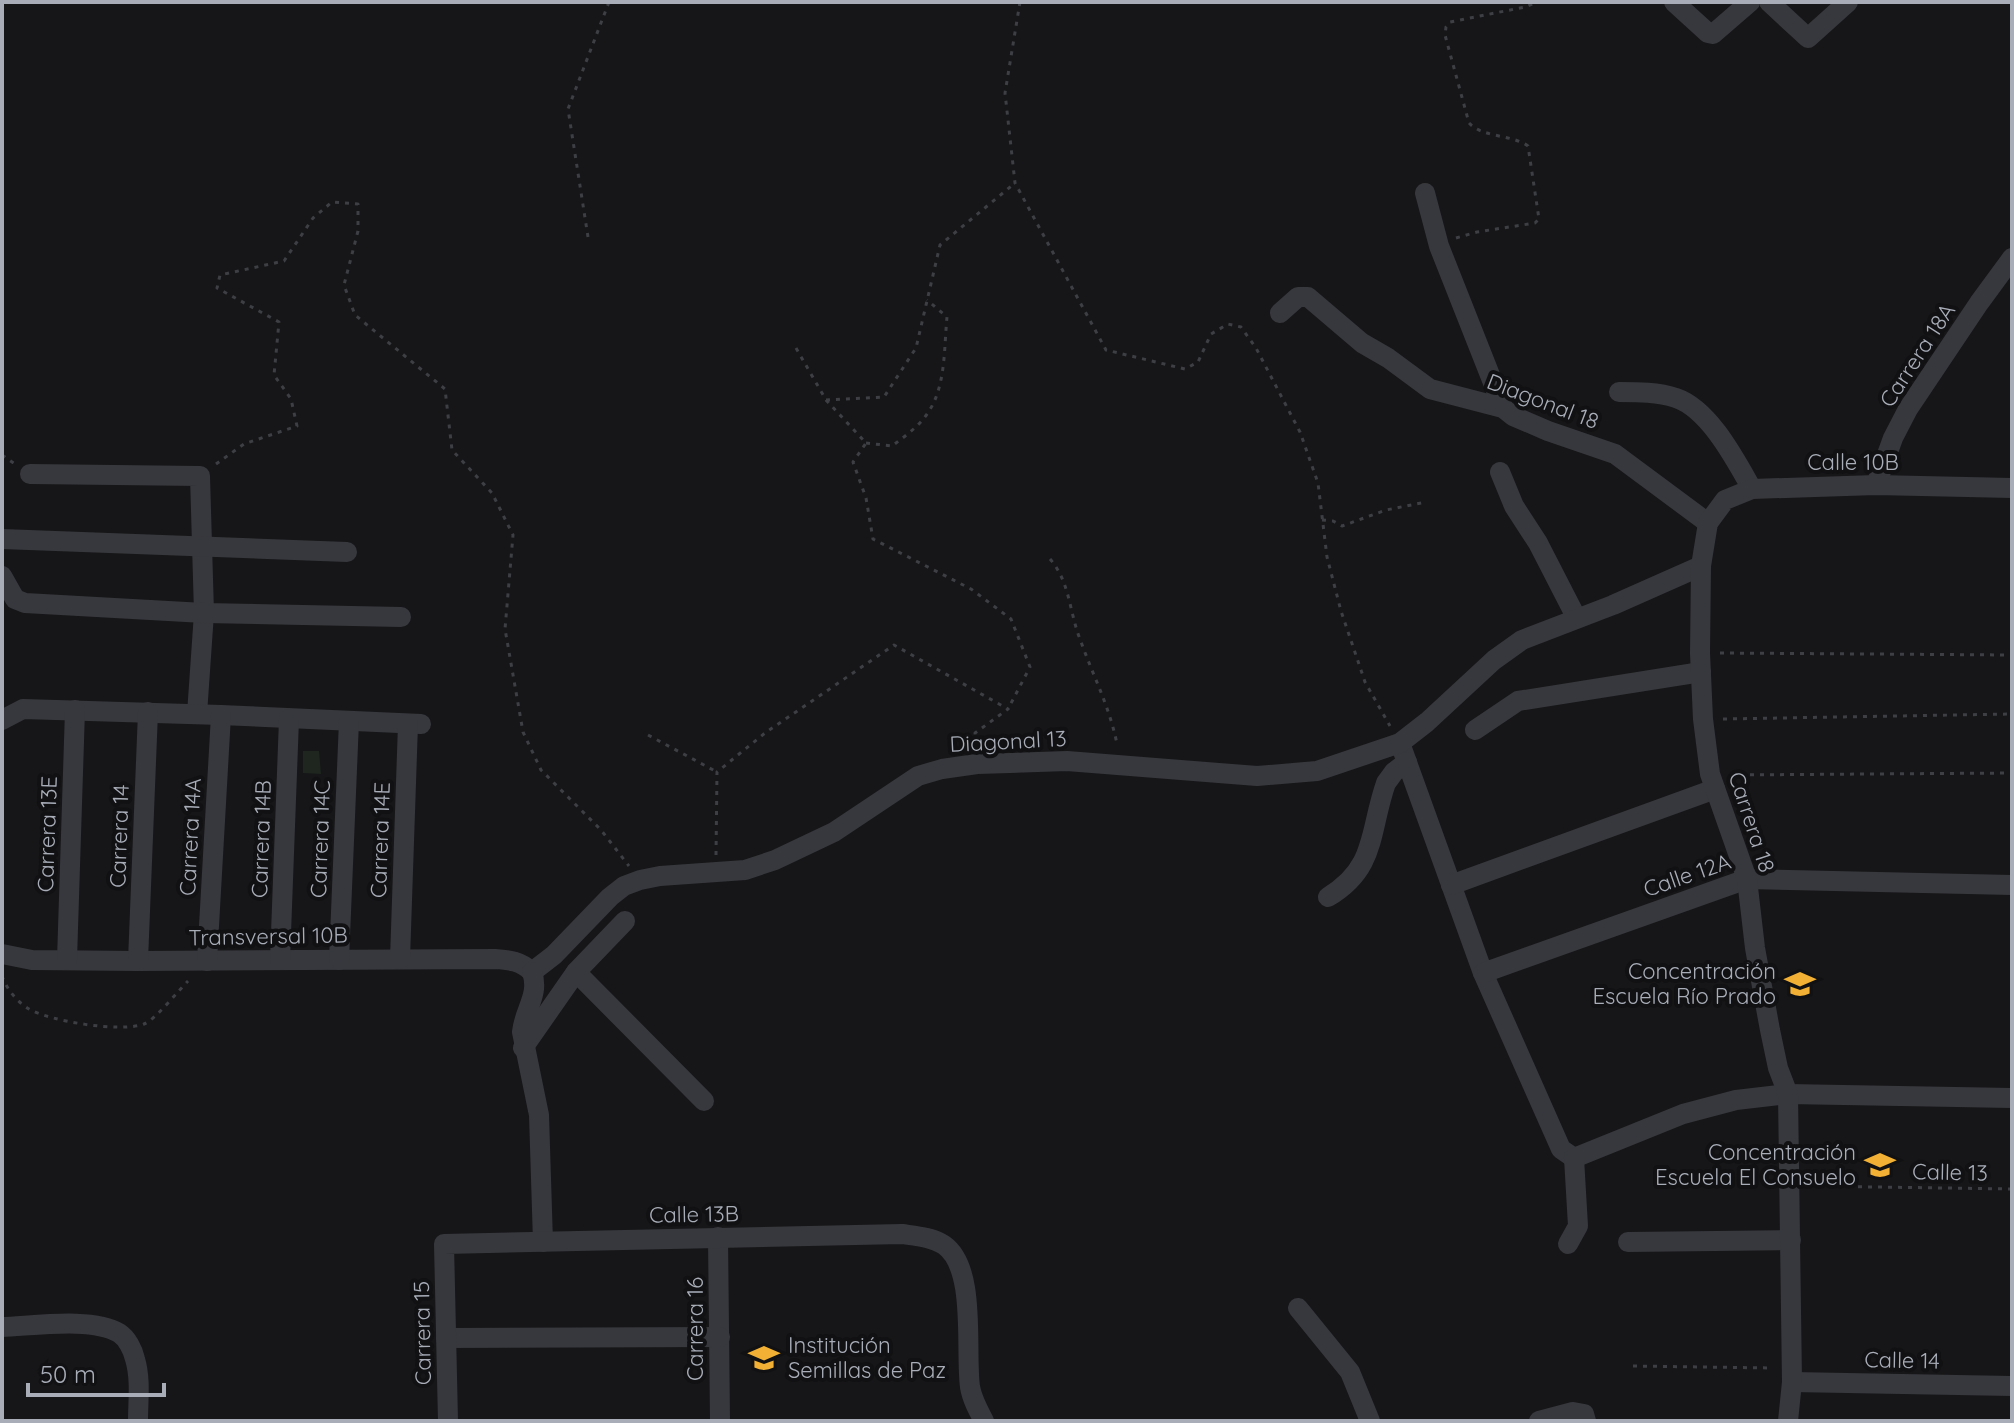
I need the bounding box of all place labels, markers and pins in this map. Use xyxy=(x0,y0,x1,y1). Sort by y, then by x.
place label: Concentración Escuela Río Prado xyxy=(1592,957,1776,1010)
school or university icon: Concentración Escuela Río Prado xyxy=(1783,967,1817,1001)
place label: Concentración Escuela El Consuelo xyxy=(1655,1138,1856,1191)
school or university icon: Concentración Escuela El Consuelo xyxy=(1863,1148,1897,1182)
place label: Institución Semillas de Paz xyxy=(788,1331,946,1384)
school or university icon: Institución Semillas de Paz xyxy=(747,1341,781,1375)

